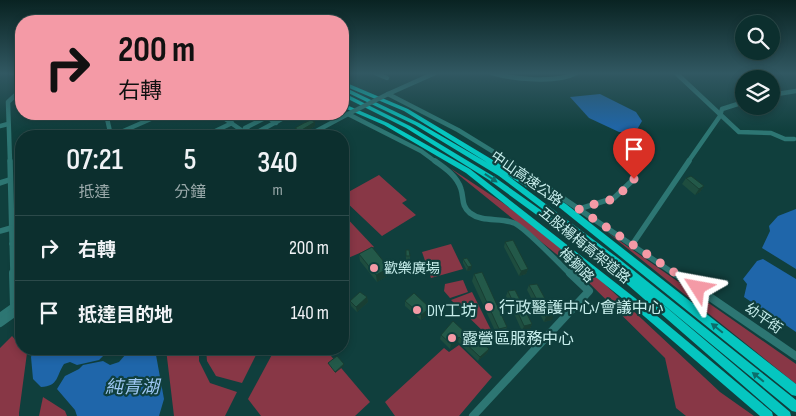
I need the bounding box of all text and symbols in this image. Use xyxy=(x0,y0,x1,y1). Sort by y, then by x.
map controls xyxy=(735,15,780,115)
button: search xyxy=(735,15,780,60)
text: 200 m xyxy=(118,29,195,72)
icon: right xyxy=(35,35,100,100)
button: layers xyxy=(735,70,780,115)
text: 右轉 xyxy=(118,78,162,105)
pin xyxy=(613,128,655,179)
icon: arrive xyxy=(620,135,648,163)
text: 07:21 xyxy=(66,142,123,178)
text: 5 xyxy=(184,142,196,178)
text: 340 xyxy=(257,145,298,181)
street label: 中山高速公路 xyxy=(487,147,566,209)
one-way arrow xyxy=(485,174,498,183)
text: m xyxy=(272,181,283,200)
text: 抵達 xyxy=(79,183,111,202)
text: 分鐘 xyxy=(174,183,206,202)
street label: 五股楊梅高架道路 xyxy=(536,204,634,287)
icon: right xyxy=(35,234,63,262)
text: 200 m xyxy=(289,237,329,260)
text: 右轉 xyxy=(78,239,116,262)
street label: 梅獅路 xyxy=(556,244,598,286)
place label: 歡樂廣場 xyxy=(384,260,440,277)
position arrow xyxy=(671,261,723,313)
marker: 歡樂廣場 xyxy=(368,262,380,274)
icon: arrive xyxy=(35,299,63,327)
place label: 行政醫護中心/會議中心 xyxy=(499,299,664,318)
street label: 幼平街 xyxy=(742,299,786,337)
marker: 行政醫護中心/會議中心 xyxy=(483,301,495,313)
text: 140 m xyxy=(291,302,329,325)
place label: DIY工坊 xyxy=(427,302,477,321)
text: 抵達目的地 xyxy=(78,304,173,327)
marker: DIY工坊 xyxy=(411,304,423,316)
one-way arrow xyxy=(711,323,724,334)
place label: 露營區服務中心 xyxy=(462,330,574,349)
marker: 露營區服務中心 xyxy=(446,332,458,344)
one-way arrow xyxy=(752,371,765,382)
water label: 純青湖 xyxy=(105,377,162,398)

